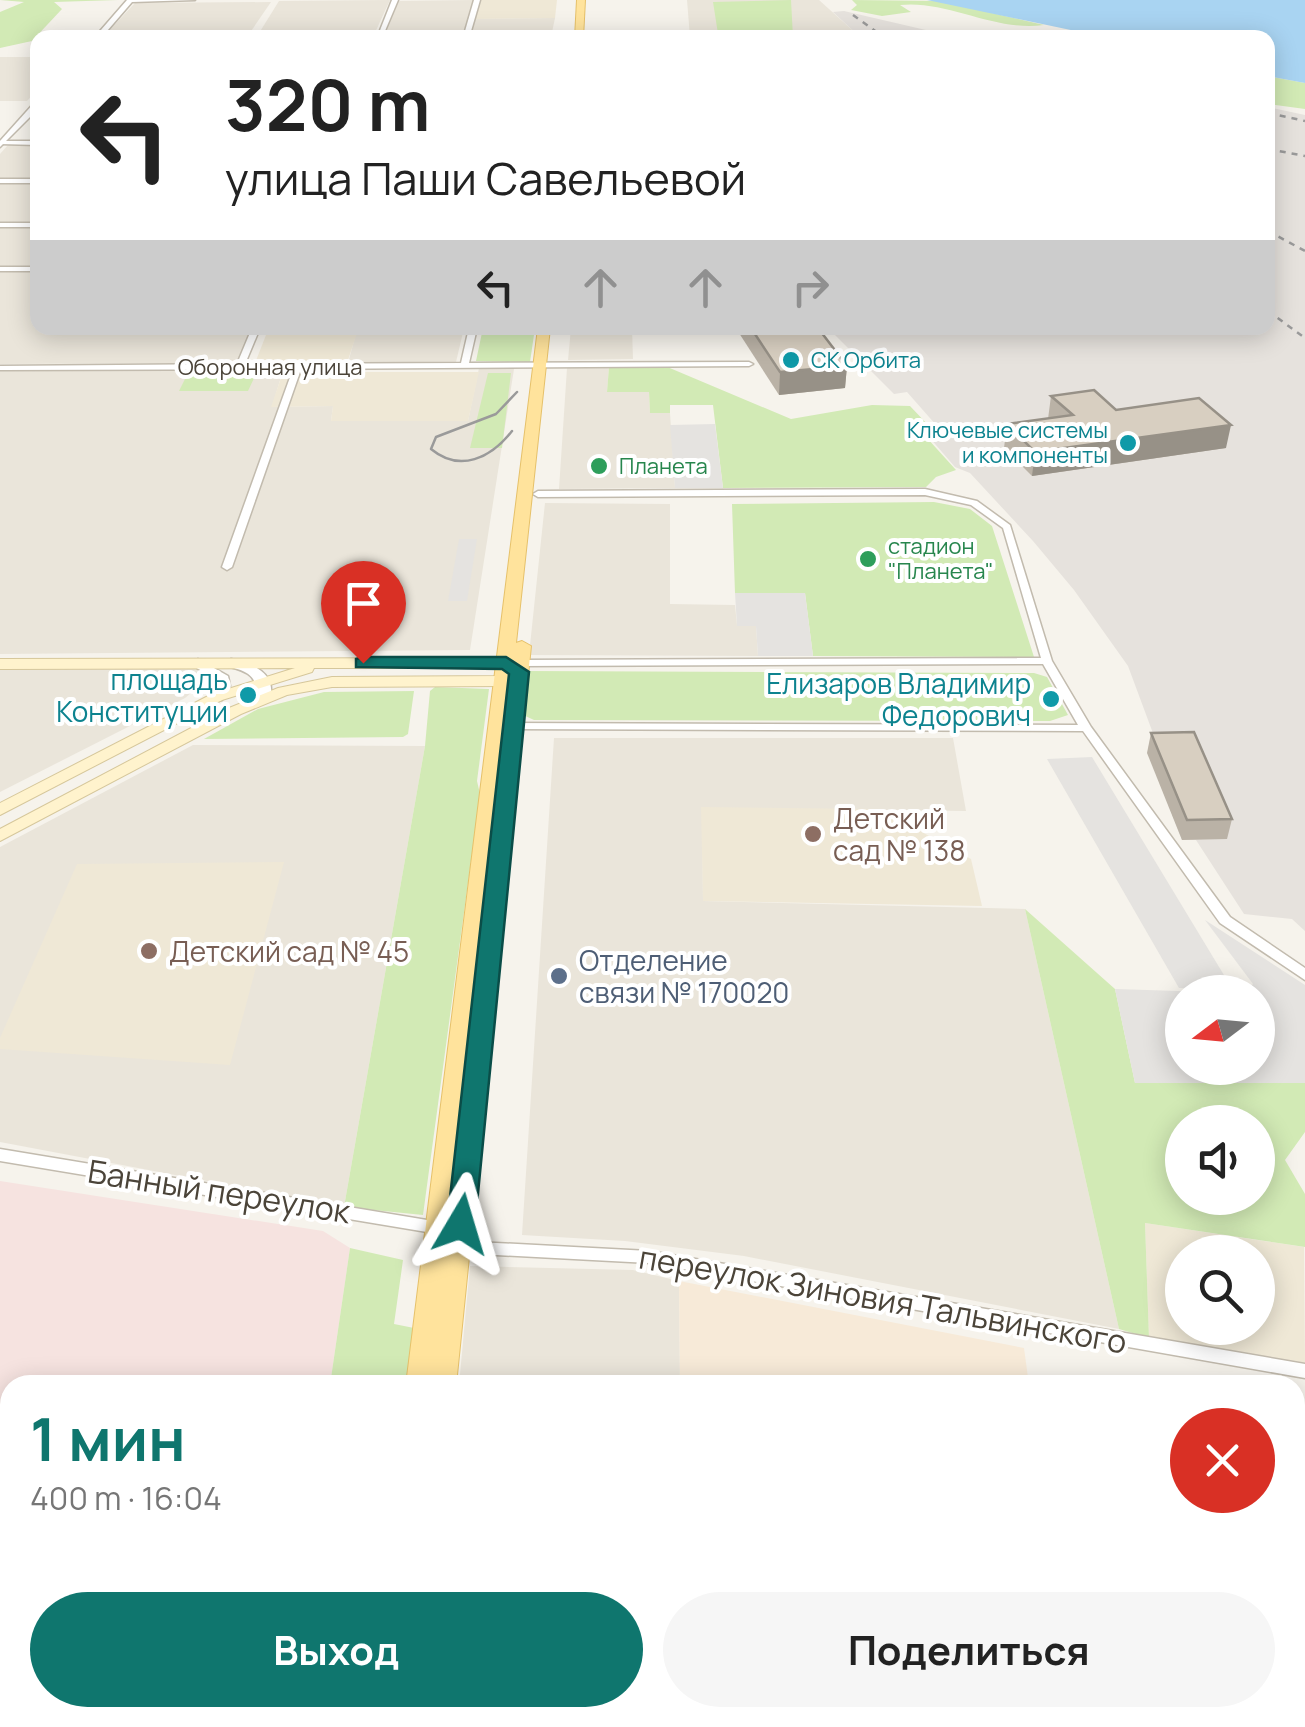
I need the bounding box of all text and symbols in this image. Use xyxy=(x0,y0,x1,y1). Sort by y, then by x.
text: 320 m xyxy=(225,56,430,152)
icon: left xyxy=(60,70,190,200)
text: улица Паши Савельевой xyxy=(225,147,746,209)
icon: left xyxy=(468,260,523,315)
icon: ahead xyxy=(573,260,628,315)
icon: ahead xyxy=(678,260,733,315)
icon: right xyxy=(783,260,838,315)
place label: СК Орбита xyxy=(811,345,921,375)
marker: СК Орбита xyxy=(780,349,802,371)
street label: Оборонная улица xyxy=(178,352,362,382)
place label: Ключевые системы и компоненты xyxy=(907,415,1108,470)
marker: Ключевые системы и компоненты xyxy=(1117,432,1139,454)
place label: Планета xyxy=(619,451,708,481)
marker: Планета xyxy=(588,455,610,477)
place label: стадион "Планета" xyxy=(888,531,994,586)
marker: стадион "Планета" xyxy=(857,548,879,570)
pin xyxy=(321,561,406,664)
icon: arrive xyxy=(336,576,391,631)
place label: площадь Конституции xyxy=(56,660,228,730)
place label: Елизаров Владимир Федорович xyxy=(766,664,1031,734)
marker: площадь Конституции xyxy=(237,684,259,706)
marker: Елизаров Владимир Федорович xyxy=(1040,688,1062,710)
place label: Детский сад № 138 xyxy=(833,799,966,869)
marker: Детский сад № 138 xyxy=(802,823,824,845)
place label: Детский сад № 45 xyxy=(169,932,409,970)
marker: Детский сад № 45 xyxy=(138,940,160,962)
place label: Отделение связи № 170020 xyxy=(579,941,789,1011)
marker: Отделение связи № 170020 xyxy=(548,965,570,987)
north arrow xyxy=(1165,975,1275,1085)
map controls xyxy=(1165,975,1275,1345)
button: sound xyxy=(1165,1105,1275,1215)
street label: Банный переулок xyxy=(85,1149,354,1234)
position arrow xyxy=(409,1172,513,1276)
street label: переулок Зиновия Тальвинского xyxy=(636,1234,1130,1364)
button: search xyxy=(1165,1235,1275,1345)
text: 1 мин xyxy=(30,1397,186,1479)
button: close xyxy=(1170,1408,1275,1513)
text: 400 m · 16:04 xyxy=(30,1476,222,1520)
button: Выход xyxy=(30,1592,643,1707)
button: Поделиться xyxy=(663,1592,1275,1707)

